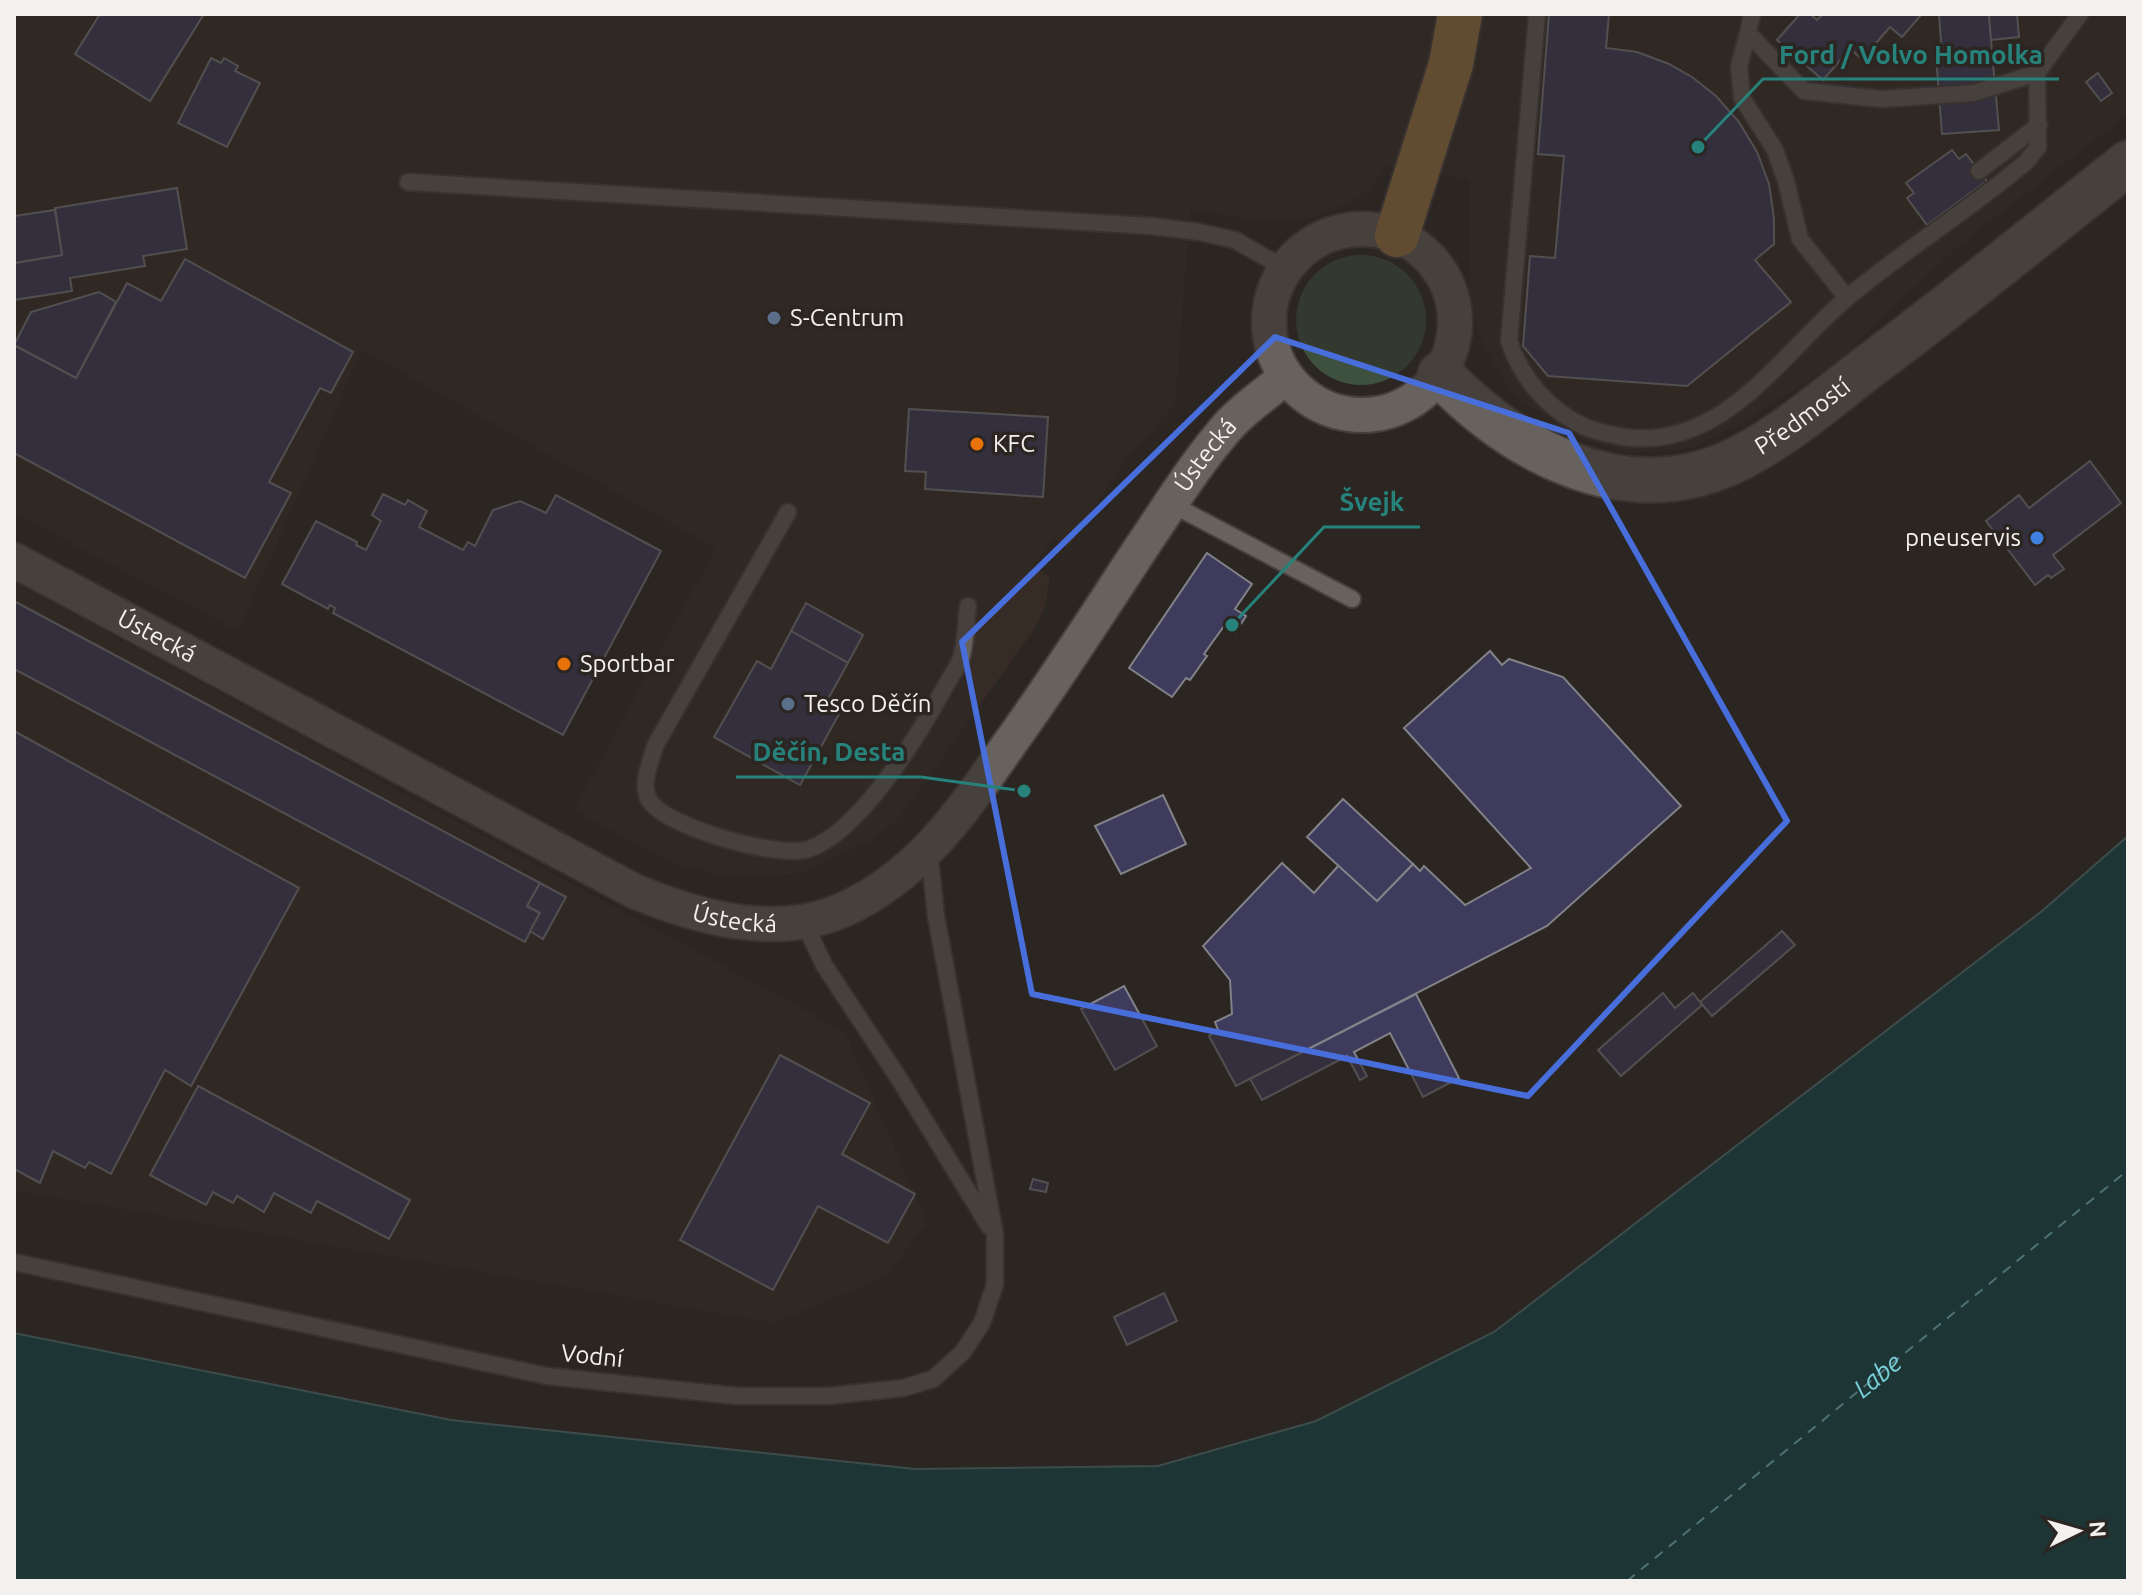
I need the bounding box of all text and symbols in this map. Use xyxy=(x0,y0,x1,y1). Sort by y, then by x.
callout: Ford / Volvo Homolka xyxy=(1763,29,2059,79)
text: Ford / Volvo Homolka xyxy=(1779,40,2043,69)
place label: S-Centrum xyxy=(790,304,904,331)
marker: S-Centrum xyxy=(765,309,783,327)
street label: Předmostí xyxy=(1750,372,1856,460)
street label: Ústecká xyxy=(1168,413,1242,497)
place label: KFC xyxy=(993,430,1035,457)
marker: KFC xyxy=(968,435,986,453)
callout: Švejk xyxy=(1324,477,1420,527)
text: Švejk xyxy=(1340,486,1405,516)
place label: pneuservis xyxy=(1905,524,2021,551)
marker: pneuservis xyxy=(2028,529,2046,547)
street label: Ústecká xyxy=(113,603,201,668)
place label: Sportbar xyxy=(580,650,675,677)
marker: Sportbar xyxy=(555,655,573,673)
place label: Tesco Děčín xyxy=(804,690,931,717)
marker: Tesco Děčín xyxy=(779,695,797,713)
callout: Děčín, Desta xyxy=(736,727,921,777)
text: Děčín, Desta xyxy=(753,737,905,766)
street label: Ústecká xyxy=(690,898,777,937)
street label: Vodní xyxy=(560,1339,625,1372)
water label: Labe xyxy=(1847,1347,1907,1403)
north arrow xyxy=(2038,1491,2118,1571)
text: N xyxy=(2085,1520,2112,1538)

